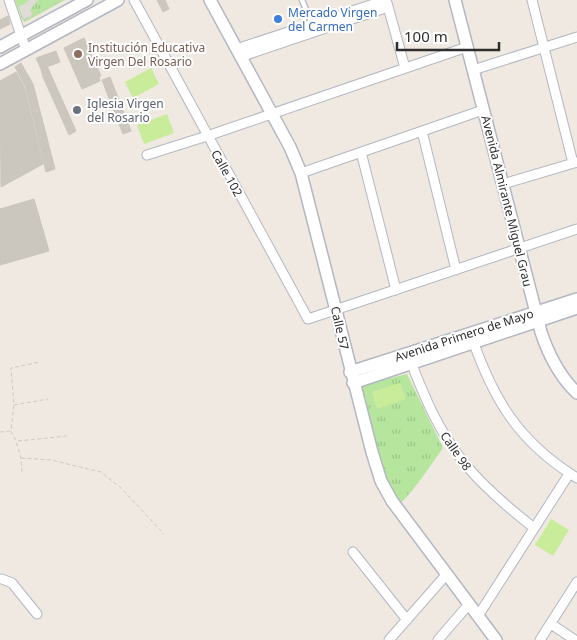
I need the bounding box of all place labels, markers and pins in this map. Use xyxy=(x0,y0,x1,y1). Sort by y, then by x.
place label: Mercado Virgen del Carmen xyxy=(288,4,377,35)
marker: Mercado Virgen del Carmen xyxy=(272,13,284,25)
place label: Institución Educativa Virgen Del Rosario xyxy=(88,39,205,70)
marker: Institución Educativa Virgen Del Rosario xyxy=(72,48,84,60)
place label: Iglesia Virgen del Rosario xyxy=(87,95,164,126)
marker: Iglesia Virgen del Rosario xyxy=(71,104,83,116)

